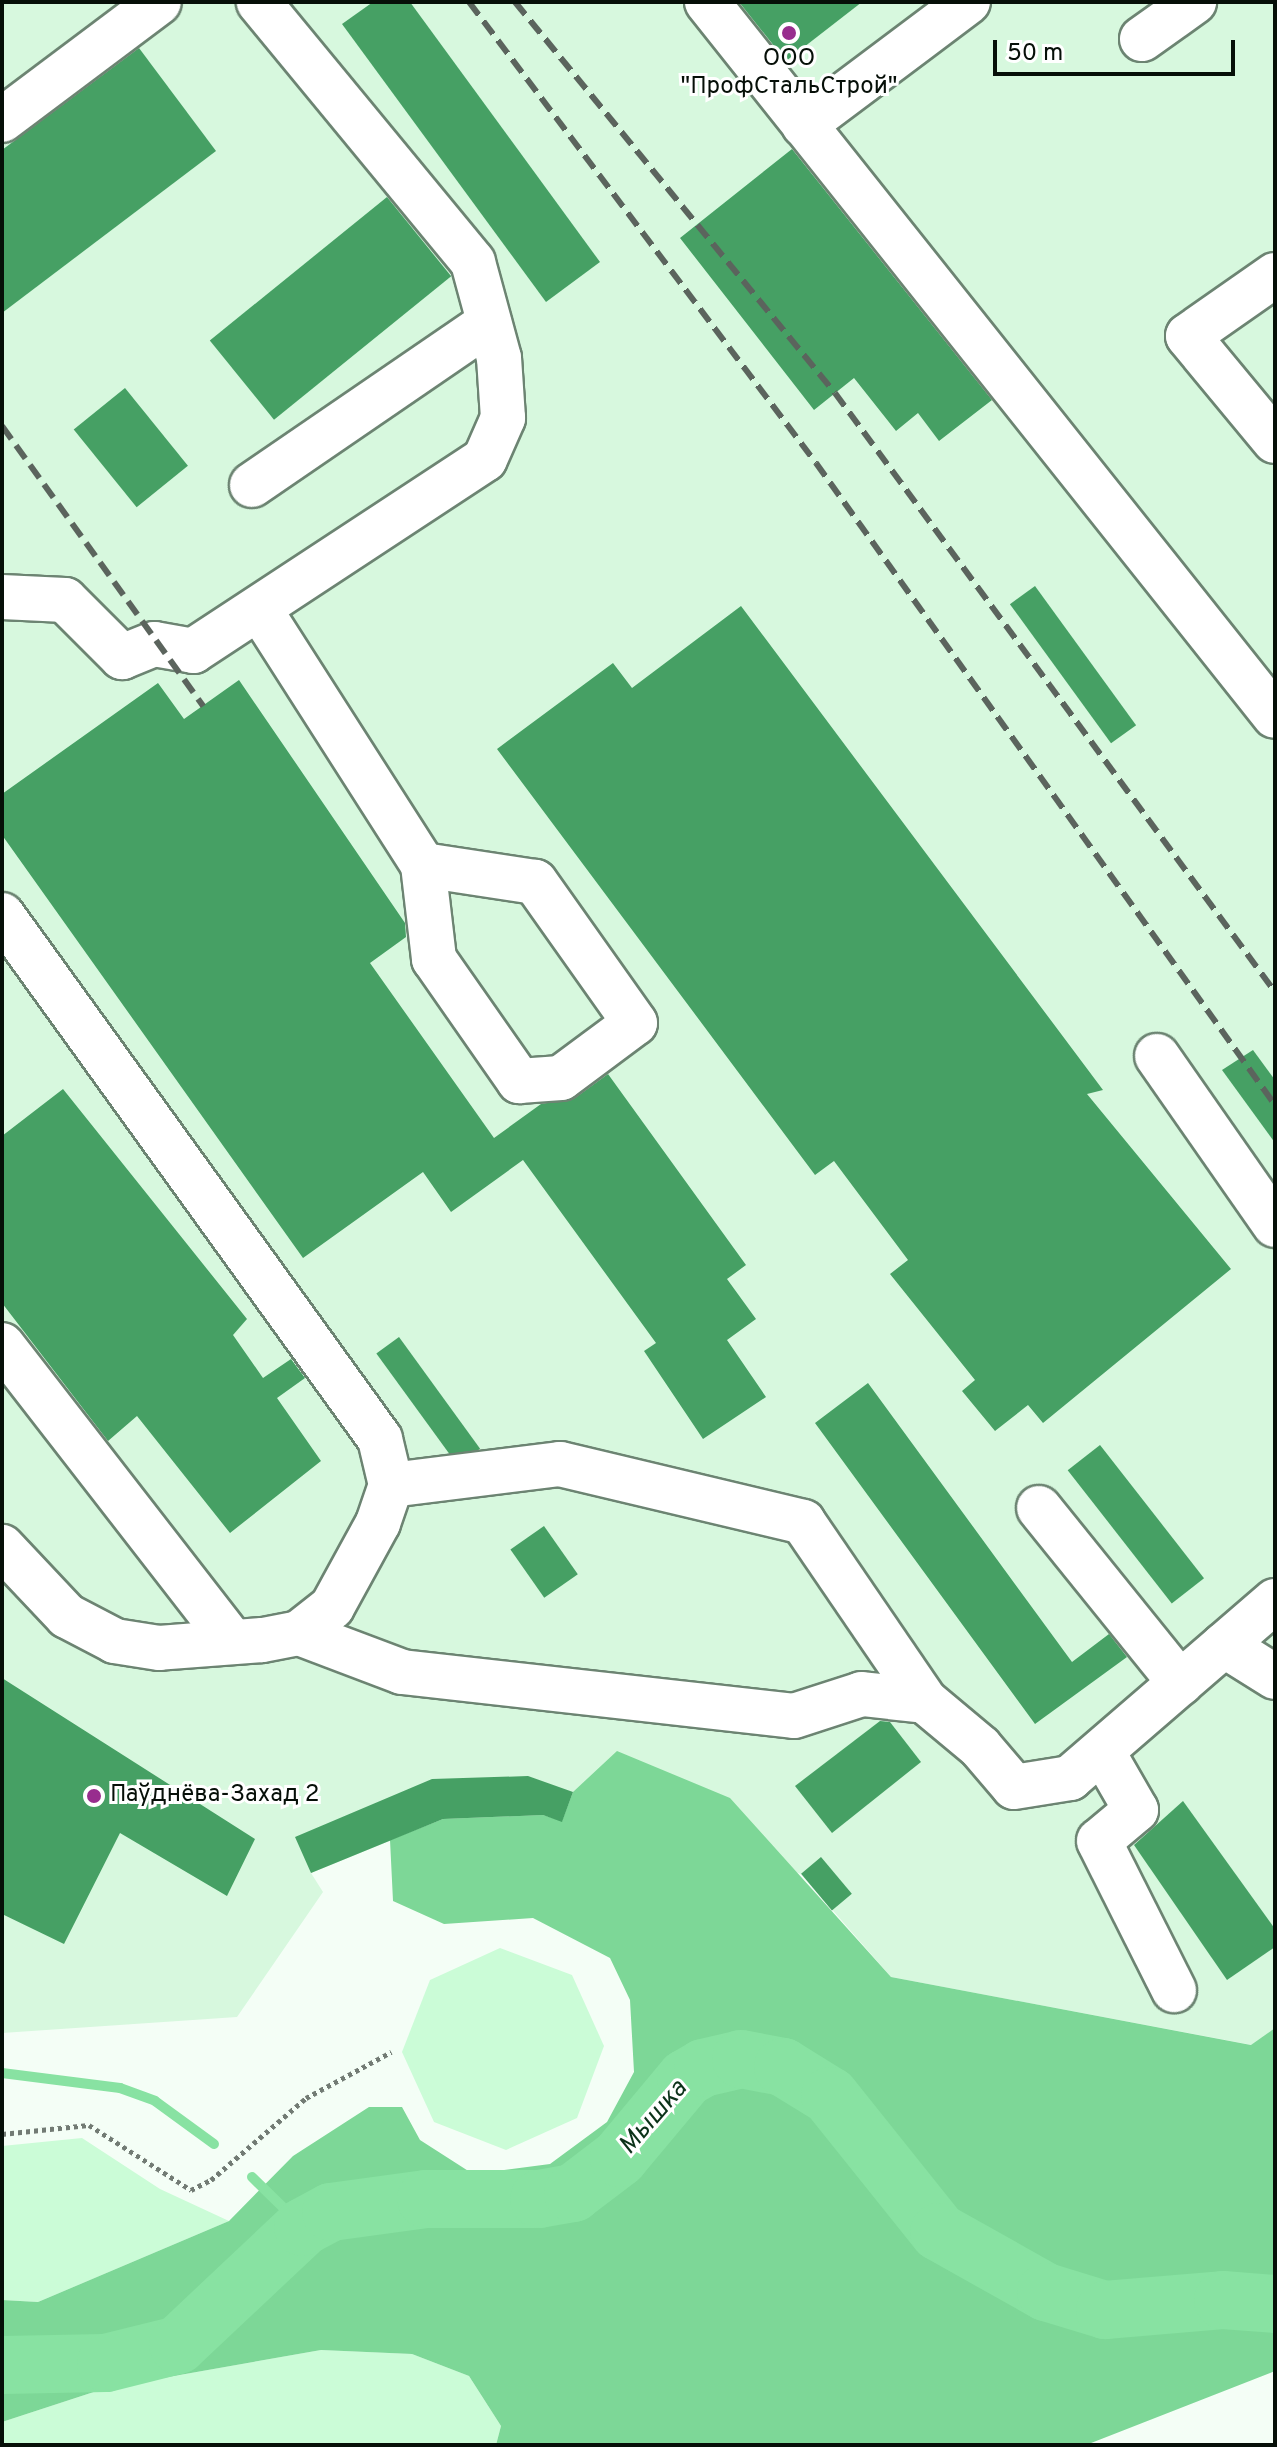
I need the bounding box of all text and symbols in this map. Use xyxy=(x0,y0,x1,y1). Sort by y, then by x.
marker: ООО "ПрофСтальСтрой" xyxy=(780,24,798,42)
scale bar xyxy=(997,24,1239,74)
text: 50 m xyxy=(1007,39,1063,69)
place label: ООО "ПрофСтальСтрой" xyxy=(680,46,898,102)
place label: Паўднёва-Захад 2 xyxy=(110,1782,319,1810)
marker: Паўднёва-Захад 2 xyxy=(85,1787,103,1805)
water label: Мышка xyxy=(613,2074,695,2162)

